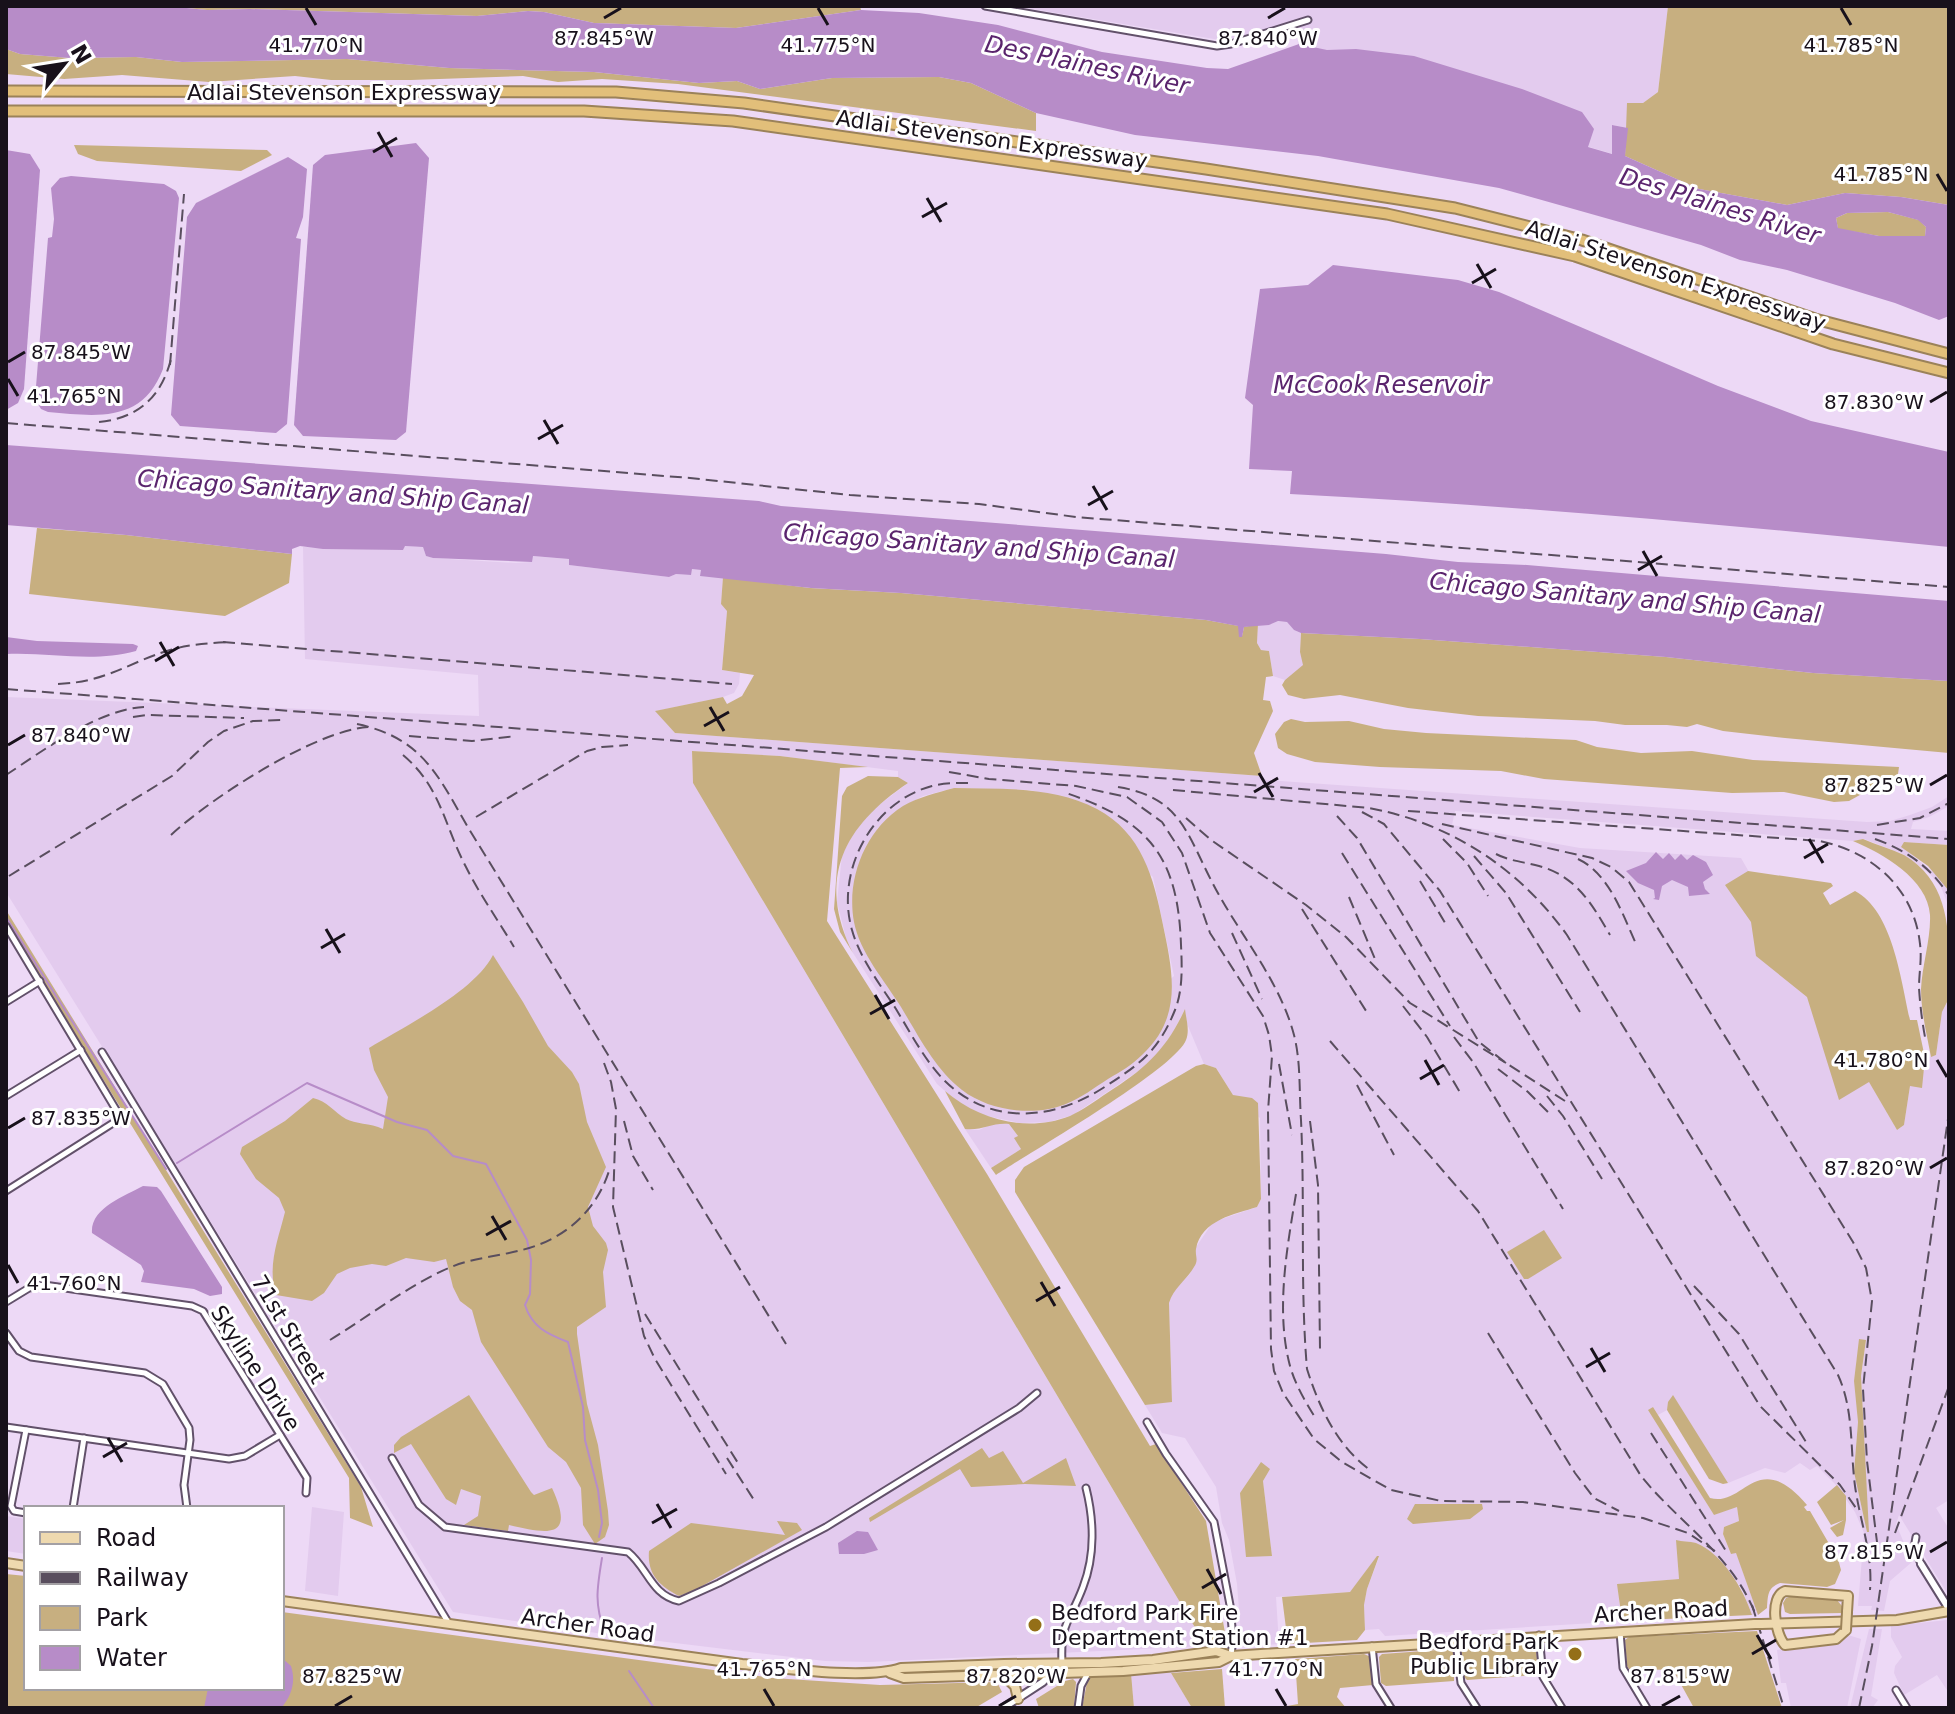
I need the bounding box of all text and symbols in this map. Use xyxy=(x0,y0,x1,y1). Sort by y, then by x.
north arrow xyxy=(24,24,104,104)
text: 87.845°W xyxy=(554,26,654,50)
text: 87.840°W xyxy=(1218,26,1318,50)
water label: Des Plaines River xyxy=(982,30,1194,101)
text: 41.770°N xyxy=(269,33,363,57)
text: 41.775°N xyxy=(781,33,875,57)
text: 41.785°N xyxy=(1804,33,1898,57)
text: N xyxy=(65,40,96,68)
street label: Adlai Stevenson Expressway xyxy=(187,80,501,105)
street label: Adlai Stevenson Expressway xyxy=(835,105,1149,174)
water label: Des Plaines River xyxy=(1616,162,1826,250)
text: 41.785°N xyxy=(1834,162,1928,186)
street label: Adlai Stevenson Expressway xyxy=(1523,215,1829,336)
text: 87.845°W xyxy=(31,340,131,364)
water label: McCook Reservoir xyxy=(1273,371,1491,399)
text: 41.765°N xyxy=(27,384,121,408)
text: 87.830°W xyxy=(1824,390,1924,414)
water label: Chicago Sanitary and Ship Canal xyxy=(136,464,530,520)
water label: Chicago Sanitary and Ship Canal xyxy=(782,518,1176,574)
water label: Chicago Sanitary and Ship Canal xyxy=(1428,567,1822,629)
text: 87.840°W xyxy=(31,723,131,747)
text: 87.825°W xyxy=(1824,773,1924,797)
text: 41.780°N xyxy=(1834,1048,1928,1072)
text: 87.835°W xyxy=(31,1106,131,1130)
text: 87.820°W xyxy=(1824,1156,1924,1180)
text: 41.760°N xyxy=(27,1271,121,1295)
street label: 71st Street xyxy=(246,1271,331,1388)
street label: Skyline Drive xyxy=(206,1301,305,1436)
legend xyxy=(24,1506,284,1690)
text: Road xyxy=(96,1524,156,1552)
text: 87.815°W xyxy=(1824,1540,1924,1564)
text: Railway xyxy=(96,1564,189,1592)
street label: Archer Road xyxy=(1593,1595,1729,1628)
place label: Bedford Park Fire Department Station #1 xyxy=(1051,1600,1309,1650)
text: Park xyxy=(96,1604,148,1632)
street label: Archer Road xyxy=(520,1604,656,1647)
marker: Bedford Park Fire Department Station #1 xyxy=(1026,1616,1044,1634)
place label: Bedford Park Public Library xyxy=(1410,1629,1559,1679)
text: Water xyxy=(96,1644,167,1672)
marker: Bedford Park Public Library xyxy=(1566,1645,1584,1663)
text: 41.765°N xyxy=(717,1657,811,1681)
text: 41.770°N xyxy=(1229,1657,1323,1681)
text: 87.825°W xyxy=(302,1664,402,1688)
text: 87.820°W xyxy=(966,1664,1066,1688)
text: 87.815°W xyxy=(1630,1664,1730,1688)

